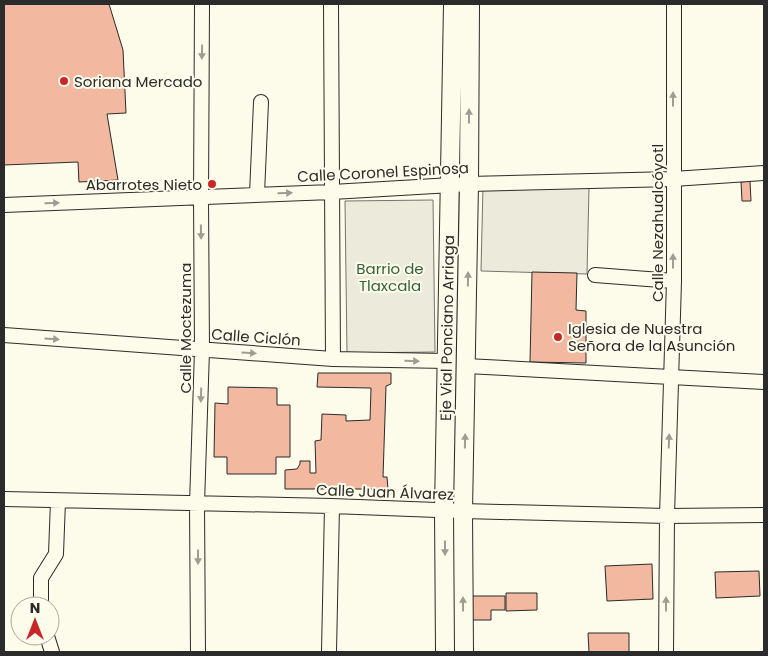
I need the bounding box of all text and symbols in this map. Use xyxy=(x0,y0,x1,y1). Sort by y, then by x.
one-way arrow xyxy=(198,45,206,61)
place label: Soriana Mercado xyxy=(74,71,202,92)
marker: Soriana Mercado xyxy=(58,75,70,87)
one-way arrow xyxy=(669,90,677,106)
one-way arrow xyxy=(465,108,473,124)
street label: Calle Nezahualcóyotl xyxy=(647,144,668,302)
street label: Calle Coronel Espinosa xyxy=(297,157,469,187)
place label: Abarrotes Nieto xyxy=(86,174,202,195)
marker: Abarrotes Nieto xyxy=(206,178,218,190)
one-way arrow xyxy=(277,189,293,197)
one-way arrow xyxy=(45,199,61,207)
one-way arrow xyxy=(197,225,205,241)
street label: Eje Vial Ponciano Arriaga xyxy=(435,235,459,421)
one-way arrow xyxy=(669,253,677,269)
park label: Barrio de Tlaxcala xyxy=(356,258,424,296)
street label: Calle Moctezuma xyxy=(175,263,196,393)
one-way arrow xyxy=(464,270,472,286)
place label: Iglesia de Nuestra Señora de la Asunción xyxy=(568,318,735,356)
street label: Calle Ciclón xyxy=(211,323,301,351)
marker: Iglesia de Nuestra Señora de la Asunción xyxy=(552,331,564,343)
one-way arrow xyxy=(45,335,61,343)
one-way arrow xyxy=(242,349,258,357)
one-way arrow xyxy=(404,357,420,365)
one-way arrow xyxy=(197,387,205,403)
one-way arrow xyxy=(461,433,469,449)
one-way arrow xyxy=(665,433,673,449)
street label: Calle Juan Álvarez xyxy=(316,479,454,505)
one-way arrow xyxy=(441,541,449,557)
one-way arrow xyxy=(194,550,202,566)
one-way arrow xyxy=(459,595,467,611)
one-way arrow xyxy=(662,595,670,611)
north arrow xyxy=(10,596,60,646)
text: N xyxy=(30,598,40,618)

